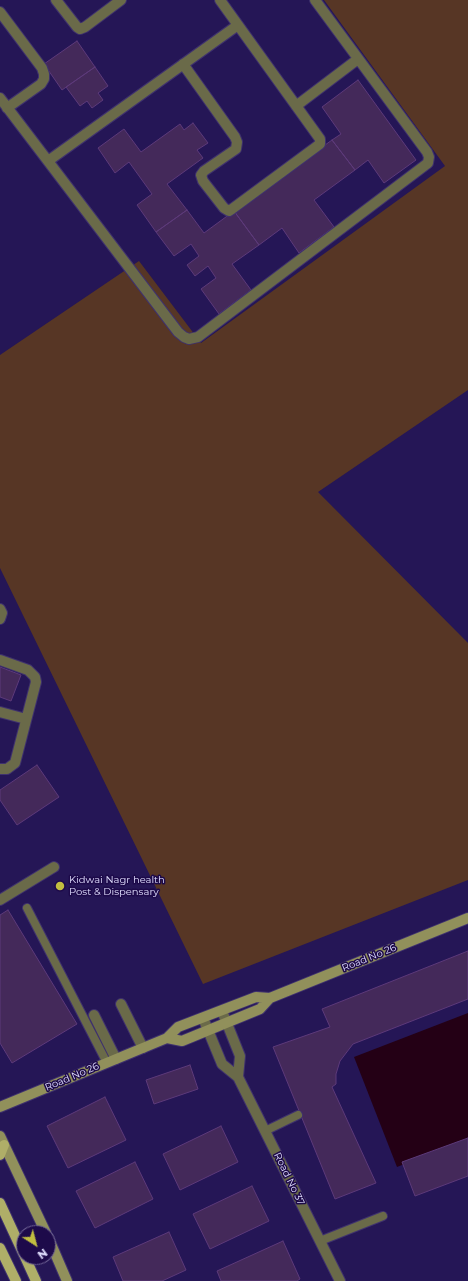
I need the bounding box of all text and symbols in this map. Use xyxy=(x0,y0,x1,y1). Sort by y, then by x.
place label: Kidwai Nagr health Post & Dispensary xyxy=(69,874,165,898)
marker: Kidwai Nagr health Post & Dispensary xyxy=(54,880,66,892)
street label: Road No 26 xyxy=(340,942,398,974)
street label: Road No 26 xyxy=(43,1060,101,1094)
street label: Road No 37 xyxy=(271,1151,307,1207)
north arrow xyxy=(16,1225,56,1265)
text: N xyxy=(35,1246,50,1262)

